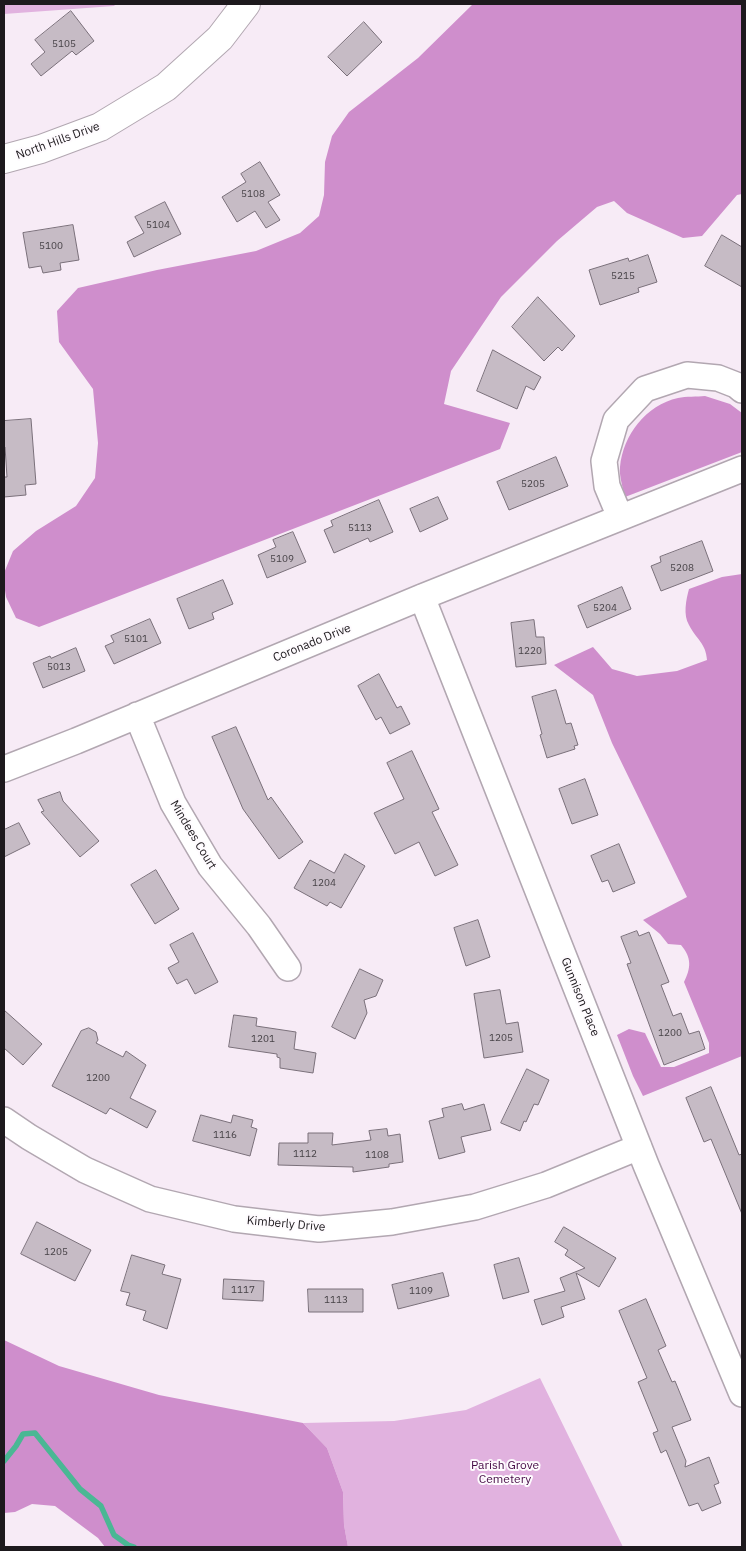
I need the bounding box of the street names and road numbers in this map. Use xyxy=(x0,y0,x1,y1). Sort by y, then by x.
street label: North Hills Drive xyxy=(14,119,102,163)
street label: Coronado Drive xyxy=(271,621,353,665)
street label: Mindees Court xyxy=(167,798,219,872)
street label: Gunnison Place xyxy=(558,956,602,1038)
street label: Kimberly Drive xyxy=(246,1213,326,1235)

